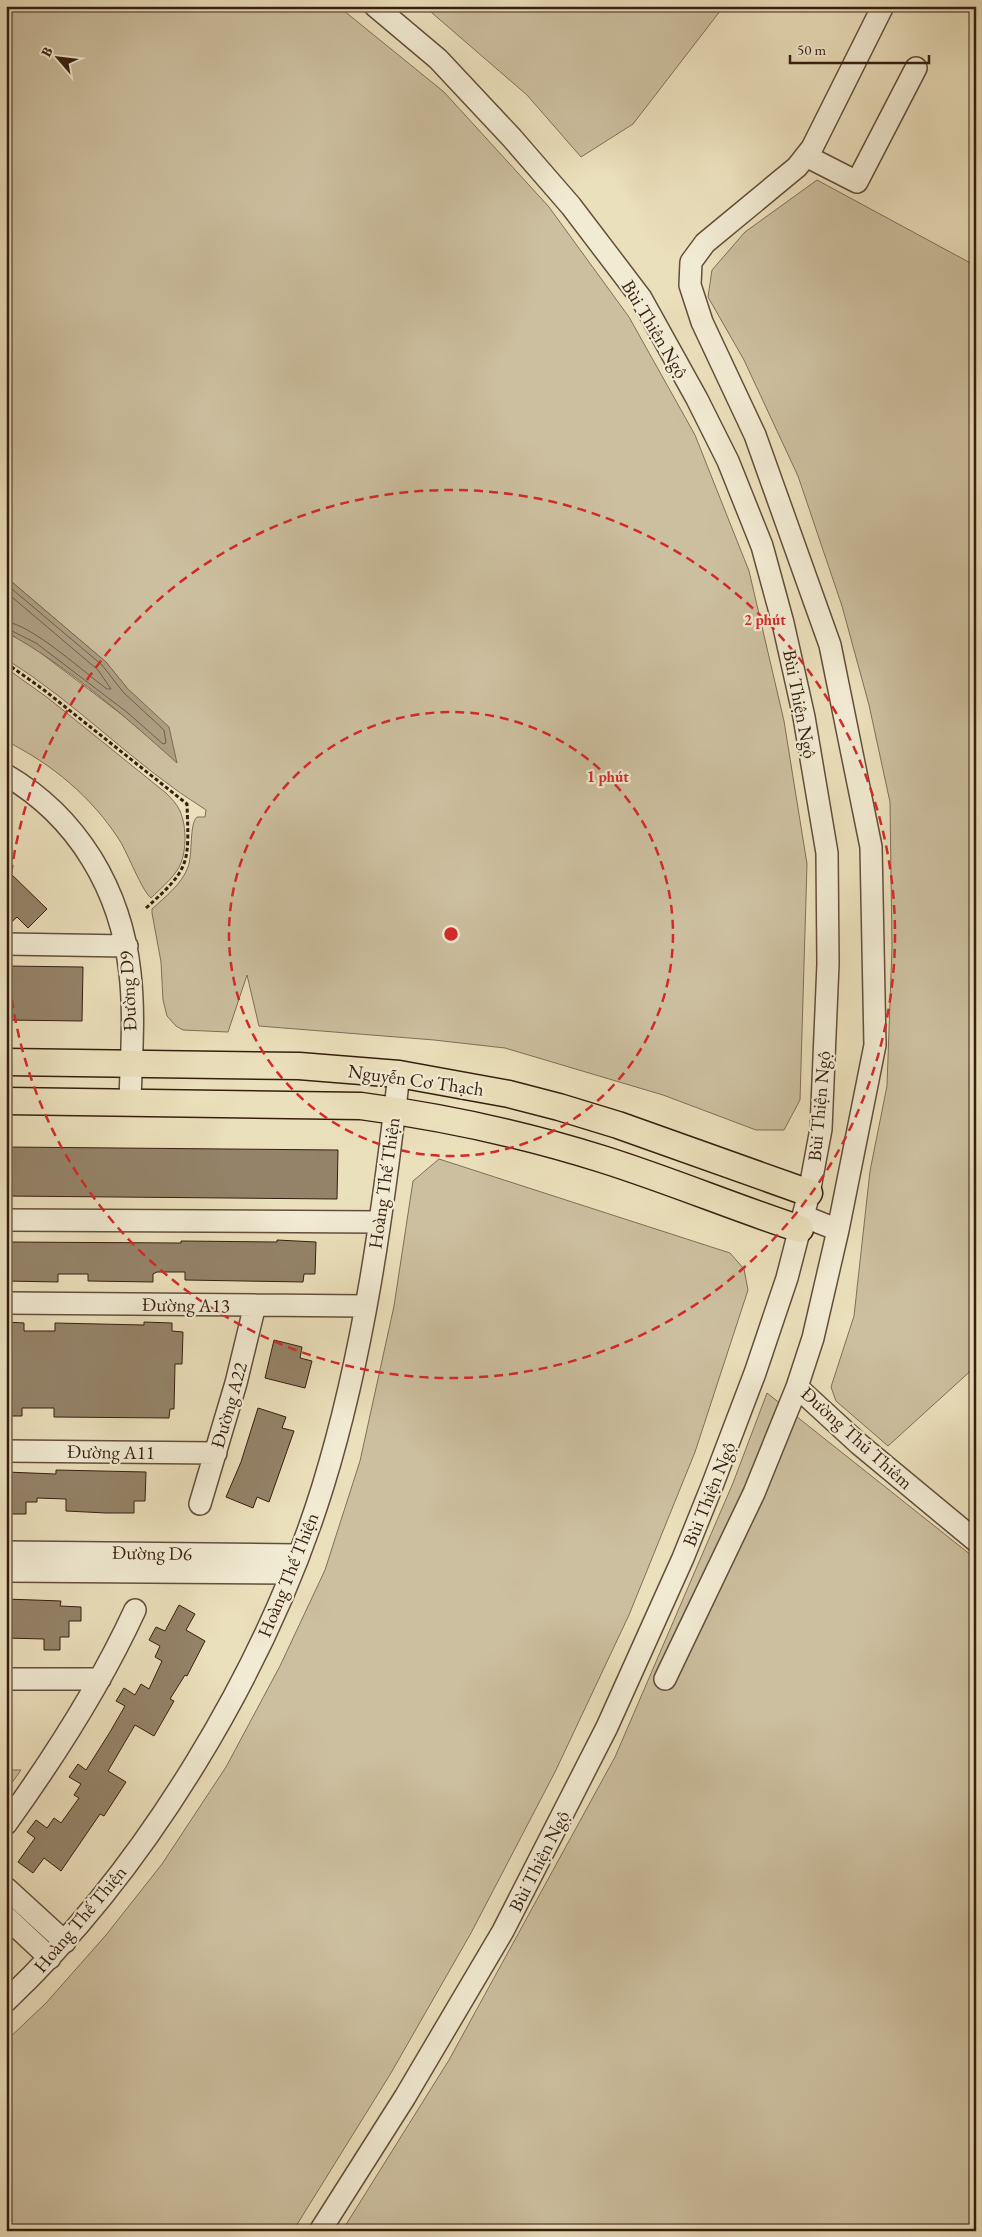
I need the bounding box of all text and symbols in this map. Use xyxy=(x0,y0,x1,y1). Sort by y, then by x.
north arrow xyxy=(32,32,82,82)
scale bar xyxy=(790,32,928,64)
text: 50 m xyxy=(797,40,826,59)
text: B xyxy=(37,44,57,60)
street label: Bùi Thiện Ngộ xyxy=(616,275,694,383)
text: 2 phút xyxy=(744,610,786,629)
street label: Bùi Thiện Ngộ xyxy=(777,647,823,761)
text: 1 phút xyxy=(587,767,629,786)
centre of rings xyxy=(442,925,460,943)
street label: Đường D9 xyxy=(113,950,143,1032)
street label: Bùi Thiện Ngộ xyxy=(802,1050,836,1162)
street label: Nguyễn Cơ Thạch xyxy=(346,1058,486,1102)
street label: Hoàng Thế Thiện xyxy=(362,1116,406,1250)
street label: Đường A13 xyxy=(142,1292,230,1318)
street label: Đường A22 xyxy=(205,1359,253,1451)
street label: Đường Thủ Thiêm xyxy=(796,1381,918,1495)
street label: Bùi Thiện Ngộ xyxy=(677,1438,741,1550)
street label: Đường A11 xyxy=(67,1439,155,1465)
street label: Hoàng Thế Thiện xyxy=(252,1509,324,1641)
street label: Đường D6 xyxy=(112,1540,192,1566)
street label: Bùi Thiện Ngộ xyxy=(503,1806,575,1916)
street label: Hoàng Thế Thiện xyxy=(28,1860,132,1978)

